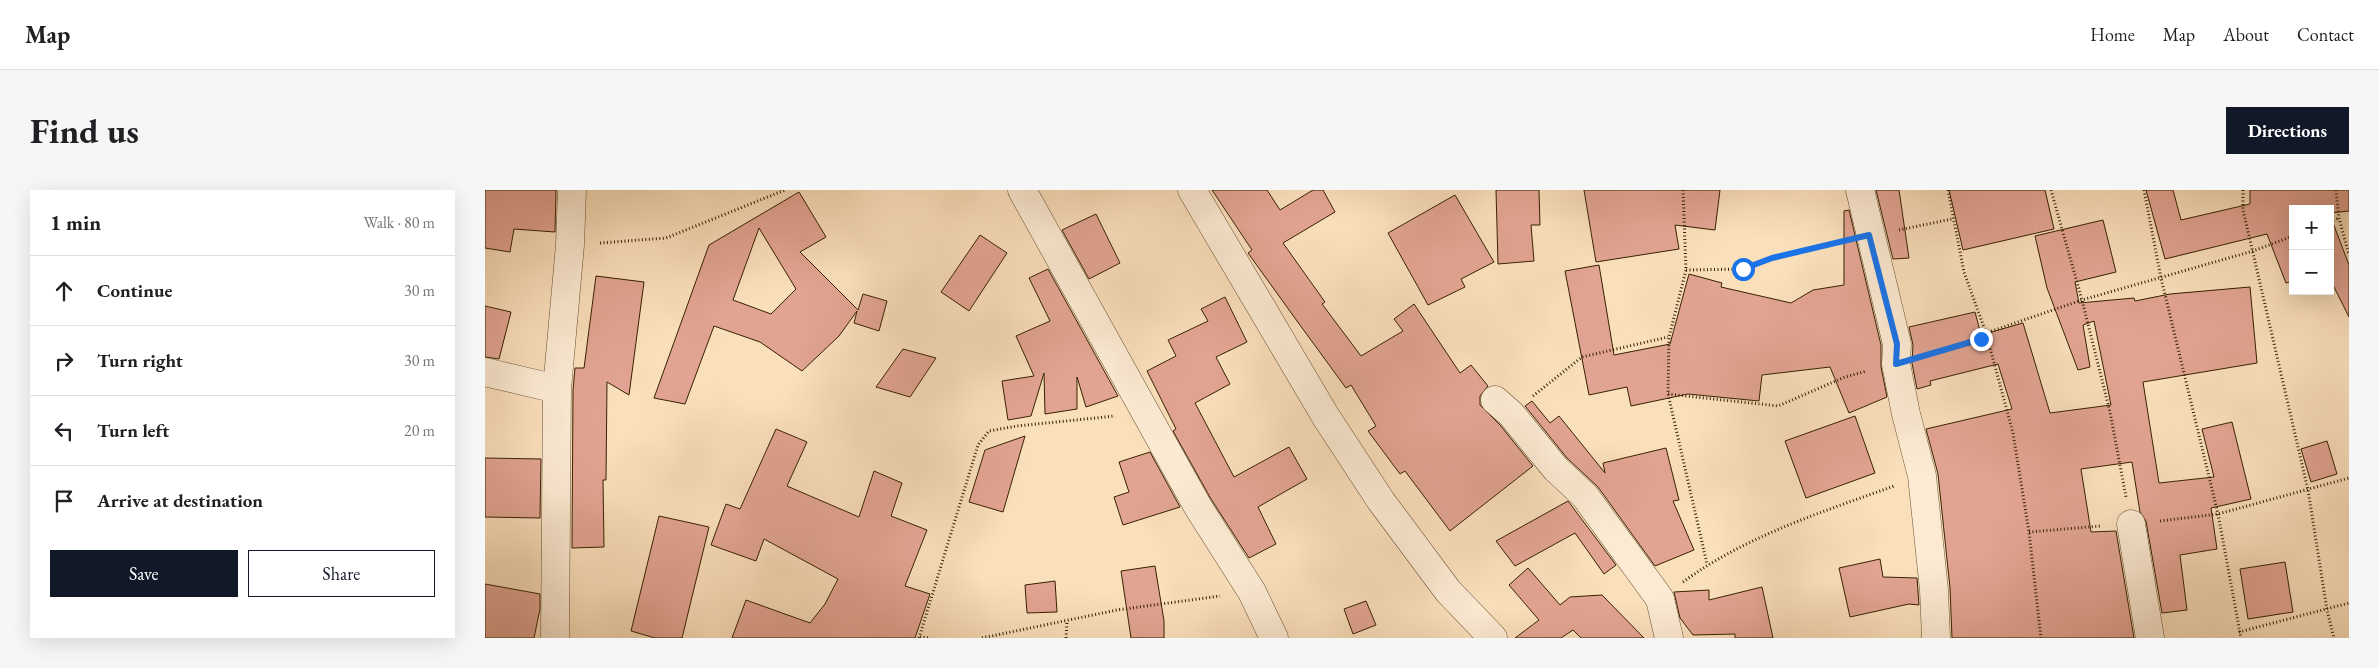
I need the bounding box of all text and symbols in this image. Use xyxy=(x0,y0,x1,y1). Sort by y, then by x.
text: Map xyxy=(25,19,70,50)
text: Home xyxy=(2090,23,2135,46)
text: Map xyxy=(2163,23,2195,46)
text: About xyxy=(2223,23,2269,46)
text: Contact xyxy=(2297,23,2354,46)
button: Directions xyxy=(2226,107,2349,154)
text: Find us xyxy=(30,108,139,153)
map controls xyxy=(2289,205,2334,295)
button: + xyxy=(2289,205,2334,250)
text: 1 min xyxy=(50,209,101,236)
text: Walk · 80 m xyxy=(364,212,435,233)
button: − xyxy=(2289,250,2334,295)
route start xyxy=(1732,258,1755,281)
icon: ahead xyxy=(50,277,78,305)
text: Continue xyxy=(97,278,172,303)
text: 30 m xyxy=(404,280,435,301)
route end xyxy=(1970,328,1993,351)
icon: right xyxy=(50,347,78,375)
text: Turn right xyxy=(97,348,183,373)
text: 30 m xyxy=(404,350,435,371)
icon: left xyxy=(50,417,78,445)
text: Turn left xyxy=(97,418,169,443)
text: 20 m xyxy=(404,420,435,441)
icon: arrive xyxy=(50,487,78,515)
text: Arrive at destination xyxy=(97,488,263,513)
button: Save xyxy=(50,550,238,597)
button: Share xyxy=(248,550,435,597)

